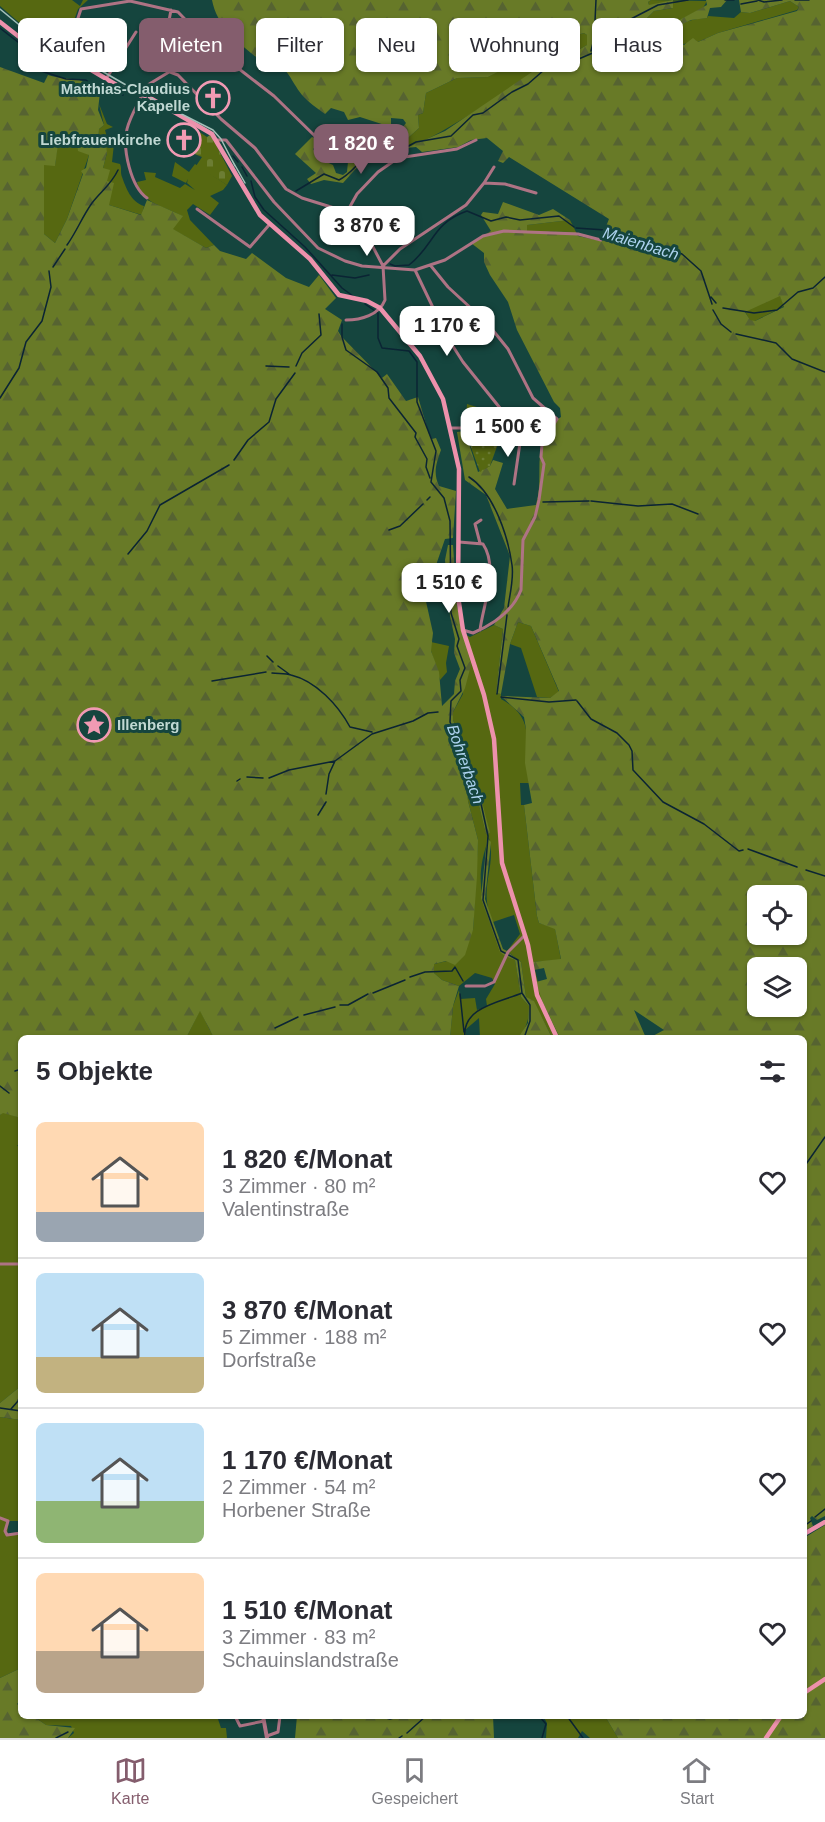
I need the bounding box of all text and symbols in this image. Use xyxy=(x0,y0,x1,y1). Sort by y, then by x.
chip: Kaufen xyxy=(18,18,127,72)
chip: Mieten xyxy=(139,18,244,72)
chip: Filter xyxy=(256,18,344,72)
chip: Neu xyxy=(356,18,437,72)
chip: Wohnung xyxy=(449,18,580,72)
chip: Haus xyxy=(592,18,683,72)
place label: Matthias-Claudius Kapelle xyxy=(61,80,190,114)
church icon: Matthias-Claudius Kapelle xyxy=(195,80,231,116)
church icon: Liebfrauenkirche xyxy=(166,122,202,158)
pin: 1 820 € xyxy=(306,124,416,175)
place label: Liebfrauenkirche xyxy=(40,131,161,148)
text: 1 820 € xyxy=(328,132,394,154)
pin: 3 870 € xyxy=(312,206,422,257)
text: 3 870 € xyxy=(334,214,400,236)
water label: Maienbach xyxy=(601,224,681,263)
pin: 1 170 € xyxy=(392,306,502,357)
text: 1 170 € xyxy=(414,314,480,336)
pin: 1 500 € xyxy=(453,407,563,458)
text: 1 500 € xyxy=(475,415,541,437)
pin: 1 510 € xyxy=(394,563,504,614)
text: 1 510 € xyxy=(416,571,482,593)
place icon: Illenberg xyxy=(76,707,112,743)
place label: Illenberg xyxy=(117,716,180,733)
water label: Bohrerbach xyxy=(444,722,487,806)
map controls xyxy=(747,885,807,1017)
button: locate xyxy=(747,885,807,945)
button: layers xyxy=(747,957,807,1017)
icon: filters xyxy=(756,1055,789,1088)
text: 5 Objekte xyxy=(36,1056,153,1086)
text: 1 820 €/Monat xyxy=(222,1144,393,1174)
icon: home xyxy=(84,1146,156,1218)
icon: heart xyxy=(756,1166,789,1199)
text: 3 Zimmer · 80 m² xyxy=(222,1175,375,1197)
text: Valentinstraße xyxy=(222,1198,349,1220)
text: 3 870 €/Monat xyxy=(222,1295,393,1325)
icon: home xyxy=(84,1297,156,1369)
icon: heart xyxy=(756,1317,789,1350)
text: 5 Zimmer · 188 m² xyxy=(222,1326,386,1348)
text: Dorfstraße xyxy=(222,1349,316,1371)
text: 1 170 €/Monat xyxy=(222,1445,393,1475)
icon: home xyxy=(84,1447,156,1519)
icon: heart xyxy=(756,1467,789,1500)
text: 2 Zimmer · 54 m² xyxy=(222,1476,375,1498)
text: Horbener Straße xyxy=(222,1499,371,1521)
text: 1 510 €/Monat xyxy=(222,1595,393,1625)
icon: home xyxy=(84,1597,156,1669)
icon: heart xyxy=(756,1617,789,1650)
text: 3 Zimmer · 83 m² xyxy=(222,1626,375,1648)
text: Schauinslandstraße xyxy=(222,1649,399,1671)
tab: Karte xyxy=(111,1754,149,1808)
tab: Gespeichert xyxy=(372,1754,458,1808)
tab: Start xyxy=(680,1754,714,1808)

